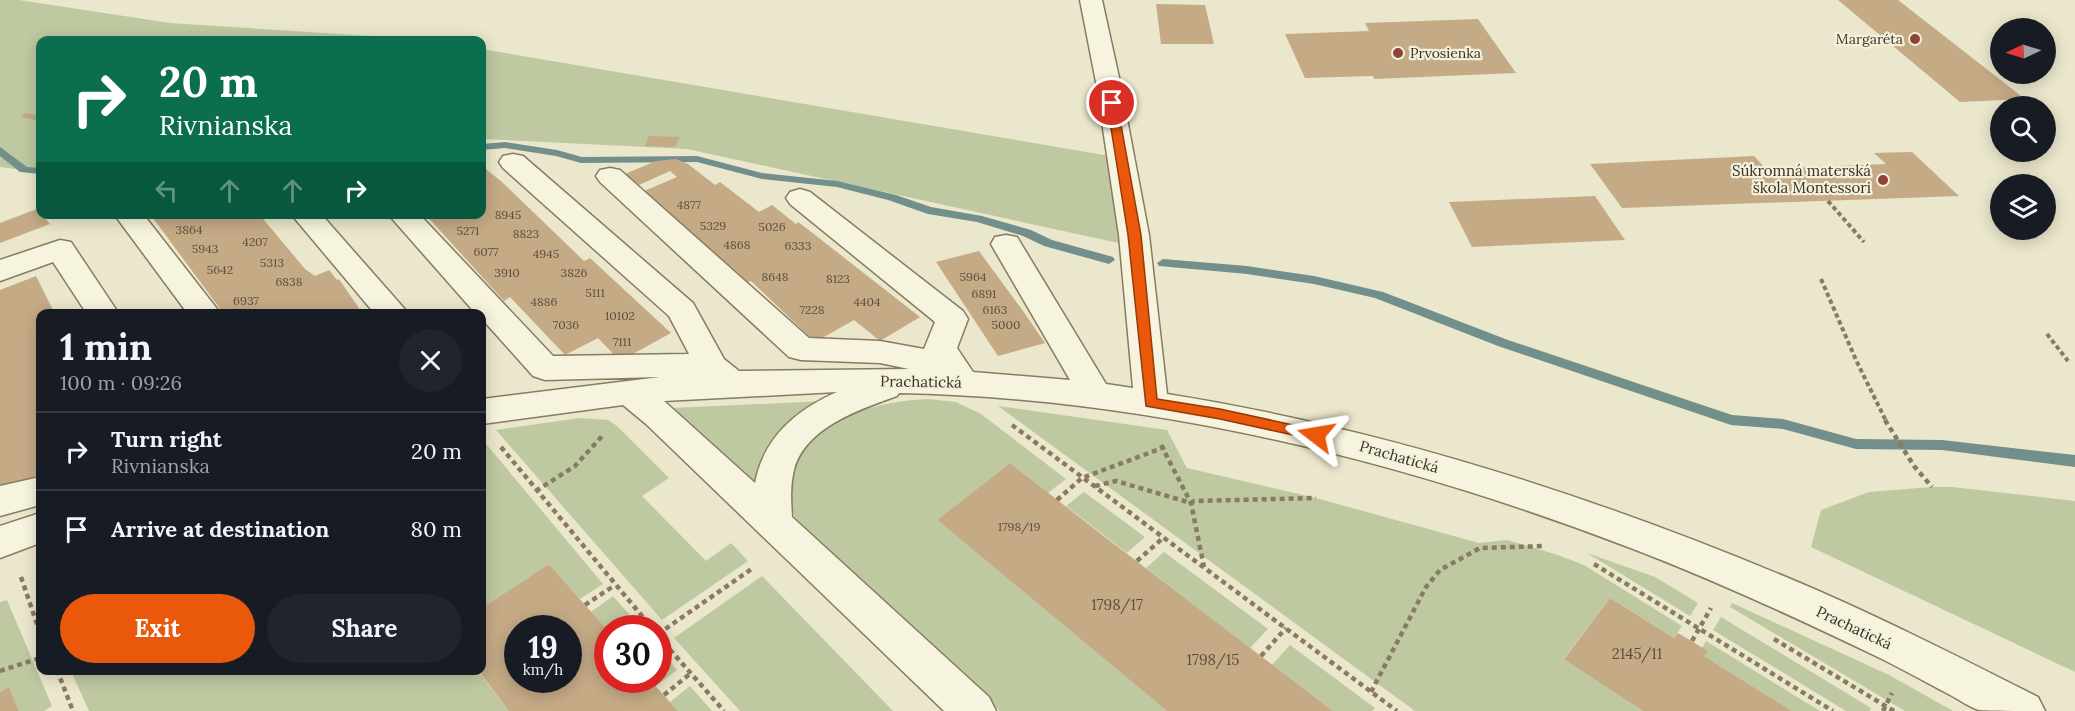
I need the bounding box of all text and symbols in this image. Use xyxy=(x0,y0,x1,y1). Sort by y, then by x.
north arrow xyxy=(1990,18,2056,84)
map controls xyxy=(1990,18,2056,240)
place label: Margaréta xyxy=(1836,30,1903,48)
marker: Margaréta xyxy=(1908,32,1922,46)
place label: Prvosienka xyxy=(1410,44,1481,62)
marker: Prvosienka xyxy=(1391,46,1405,60)
text: 20 m xyxy=(159,55,258,109)
icon: right xyxy=(60,60,138,138)
pin xyxy=(1086,77,1137,128)
icon: arrive xyxy=(1095,86,1128,119)
button: search xyxy=(1990,96,2056,162)
text: Rivnianska xyxy=(159,108,292,142)
place label: Súkromná materská škola Montessori xyxy=(1732,161,1871,197)
marker: Súkromná materská škola Montessori xyxy=(1876,173,1890,187)
icon: left xyxy=(150,174,183,207)
icon: ahead xyxy=(213,174,246,207)
icon: ahead xyxy=(276,174,309,207)
icon: right xyxy=(339,174,372,207)
button: layers xyxy=(1990,174,2056,240)
house number: 4877 xyxy=(677,197,702,212)
house number: 8945 xyxy=(495,207,521,222)
house number: 5329 xyxy=(700,218,726,233)
house number: 5026 xyxy=(758,219,786,234)
house number: 3864 xyxy=(176,222,203,237)
house number: 5271 xyxy=(457,223,479,238)
house number: 8823 xyxy=(513,226,540,241)
house number: 4207 xyxy=(242,234,268,249)
house number: 4868 xyxy=(724,237,751,252)
house number: 6333 xyxy=(785,238,812,253)
house number: 5943 xyxy=(192,241,219,256)
house number: 6077 xyxy=(473,244,499,259)
house number: 4945 xyxy=(533,246,559,261)
house number: 5313 xyxy=(260,255,284,270)
house number: 5642 xyxy=(207,262,233,277)
house number: 3910 xyxy=(494,265,520,280)
house number: 3826 xyxy=(561,265,587,280)
house number: 8648 xyxy=(762,269,789,284)
house number: 5964 xyxy=(960,269,987,284)
house number: 8123 xyxy=(826,271,850,286)
house number: 6838 xyxy=(275,274,303,289)
house number: 5111 xyxy=(585,285,605,300)
house number: 6891 xyxy=(972,286,996,301)
house number: 6937 xyxy=(233,293,259,308)
house number: 4886 xyxy=(531,294,558,309)
house number: 4404 xyxy=(854,294,881,309)
house number: 7228 xyxy=(799,302,825,317)
house number: 6163 xyxy=(983,302,1008,317)
house number: 10102 xyxy=(605,308,635,323)
house number: 7036 xyxy=(553,317,579,332)
house number: 5000 xyxy=(992,317,1020,332)
text: 1 min xyxy=(60,324,152,370)
button: close xyxy=(399,329,462,392)
house number: 7111 xyxy=(613,334,631,349)
text: 100 m · 09:26 xyxy=(60,370,182,395)
street label: Prachatická xyxy=(880,371,962,392)
position arrow xyxy=(1284,403,1348,467)
text: Turn right xyxy=(111,425,222,453)
icon: right xyxy=(60,435,93,468)
street label: Prachatická xyxy=(1357,436,1441,477)
text: 20 m xyxy=(411,437,462,465)
text: Rivnianska xyxy=(111,453,210,478)
icon: arrive xyxy=(60,513,93,546)
text: Arrive at destination xyxy=(111,515,329,543)
text: 80 m xyxy=(411,515,462,543)
house number: 1798/19 xyxy=(998,519,1040,535)
button: Exit xyxy=(60,594,255,663)
button: Share xyxy=(267,594,462,663)
house number: 1798/17 xyxy=(1091,595,1143,615)
street label: Prachatická xyxy=(1813,602,1895,654)
speed limit sign: 30 xyxy=(594,615,672,693)
text: 19 xyxy=(528,628,558,666)
house number: 2145/11 xyxy=(1612,644,1662,664)
house number: 1798/15 xyxy=(1187,650,1239,670)
text: km/h xyxy=(523,660,563,679)

